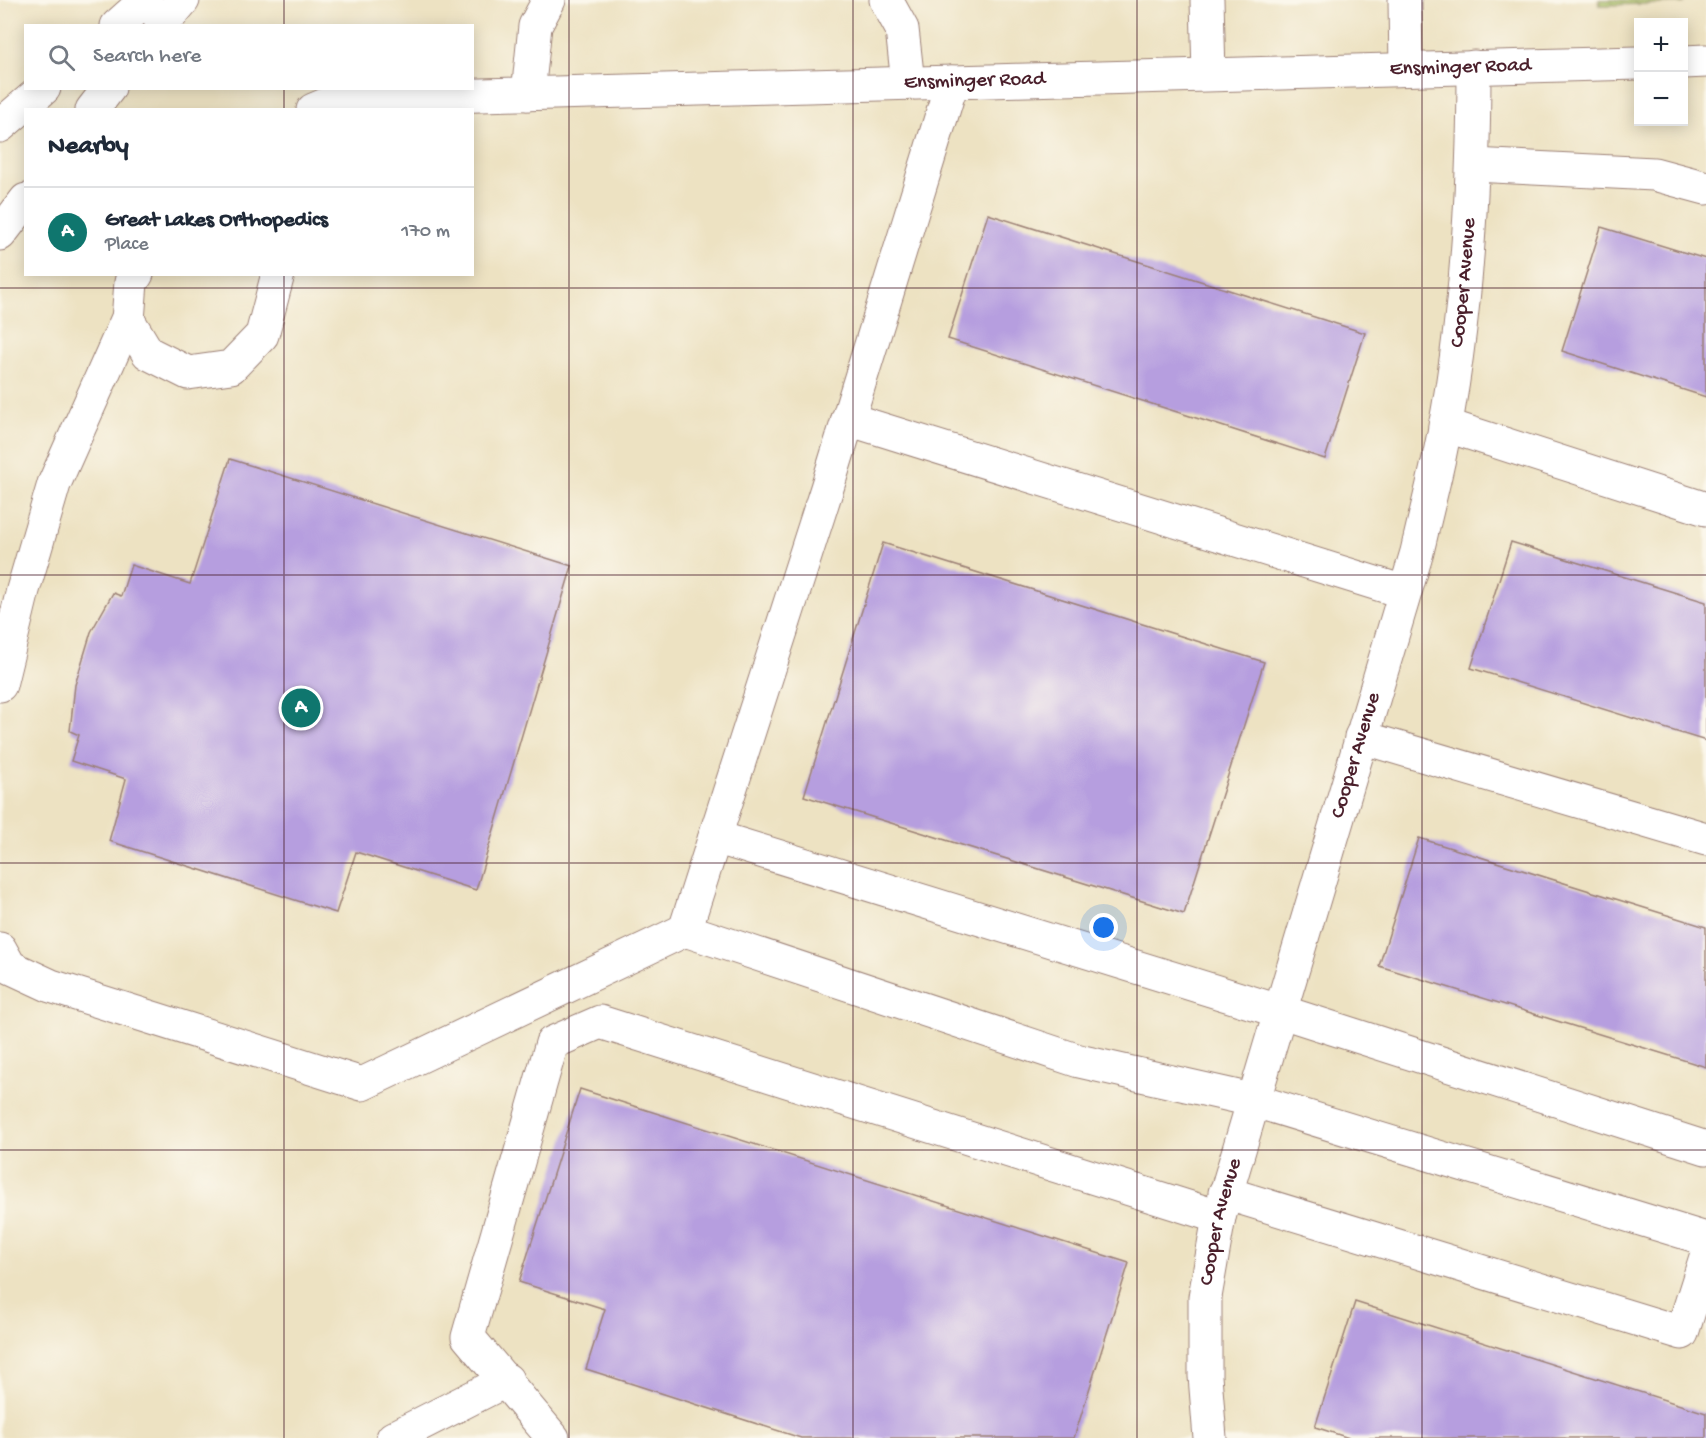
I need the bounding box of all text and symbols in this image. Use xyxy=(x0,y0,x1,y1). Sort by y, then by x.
map controls xyxy=(1634,18,1688,126)
button: + xyxy=(1634,18,1688,72)
search box xyxy=(24,24,474,90)
icon: search xyxy=(45,41,78,74)
text: Search here xyxy=(93,44,201,70)
street label: Ensminger Road xyxy=(1389,53,1533,82)
street label: Ensminger Road xyxy=(904,67,1047,96)
button: − xyxy=(1634,72,1688,126)
text: Nearby xyxy=(48,132,129,163)
text: Great Lakes Orthopedics xyxy=(105,208,328,234)
street label: Cooper Avenue xyxy=(1445,216,1482,349)
text: A xyxy=(62,221,73,244)
text: 170 m xyxy=(401,221,450,244)
text: Place xyxy=(105,234,149,257)
pin: A xyxy=(282,686,320,730)
street label: Cooper Avenue xyxy=(1326,688,1387,821)
your location xyxy=(1089,913,1118,942)
street label: Cooper Avenue xyxy=(1195,1154,1249,1288)

